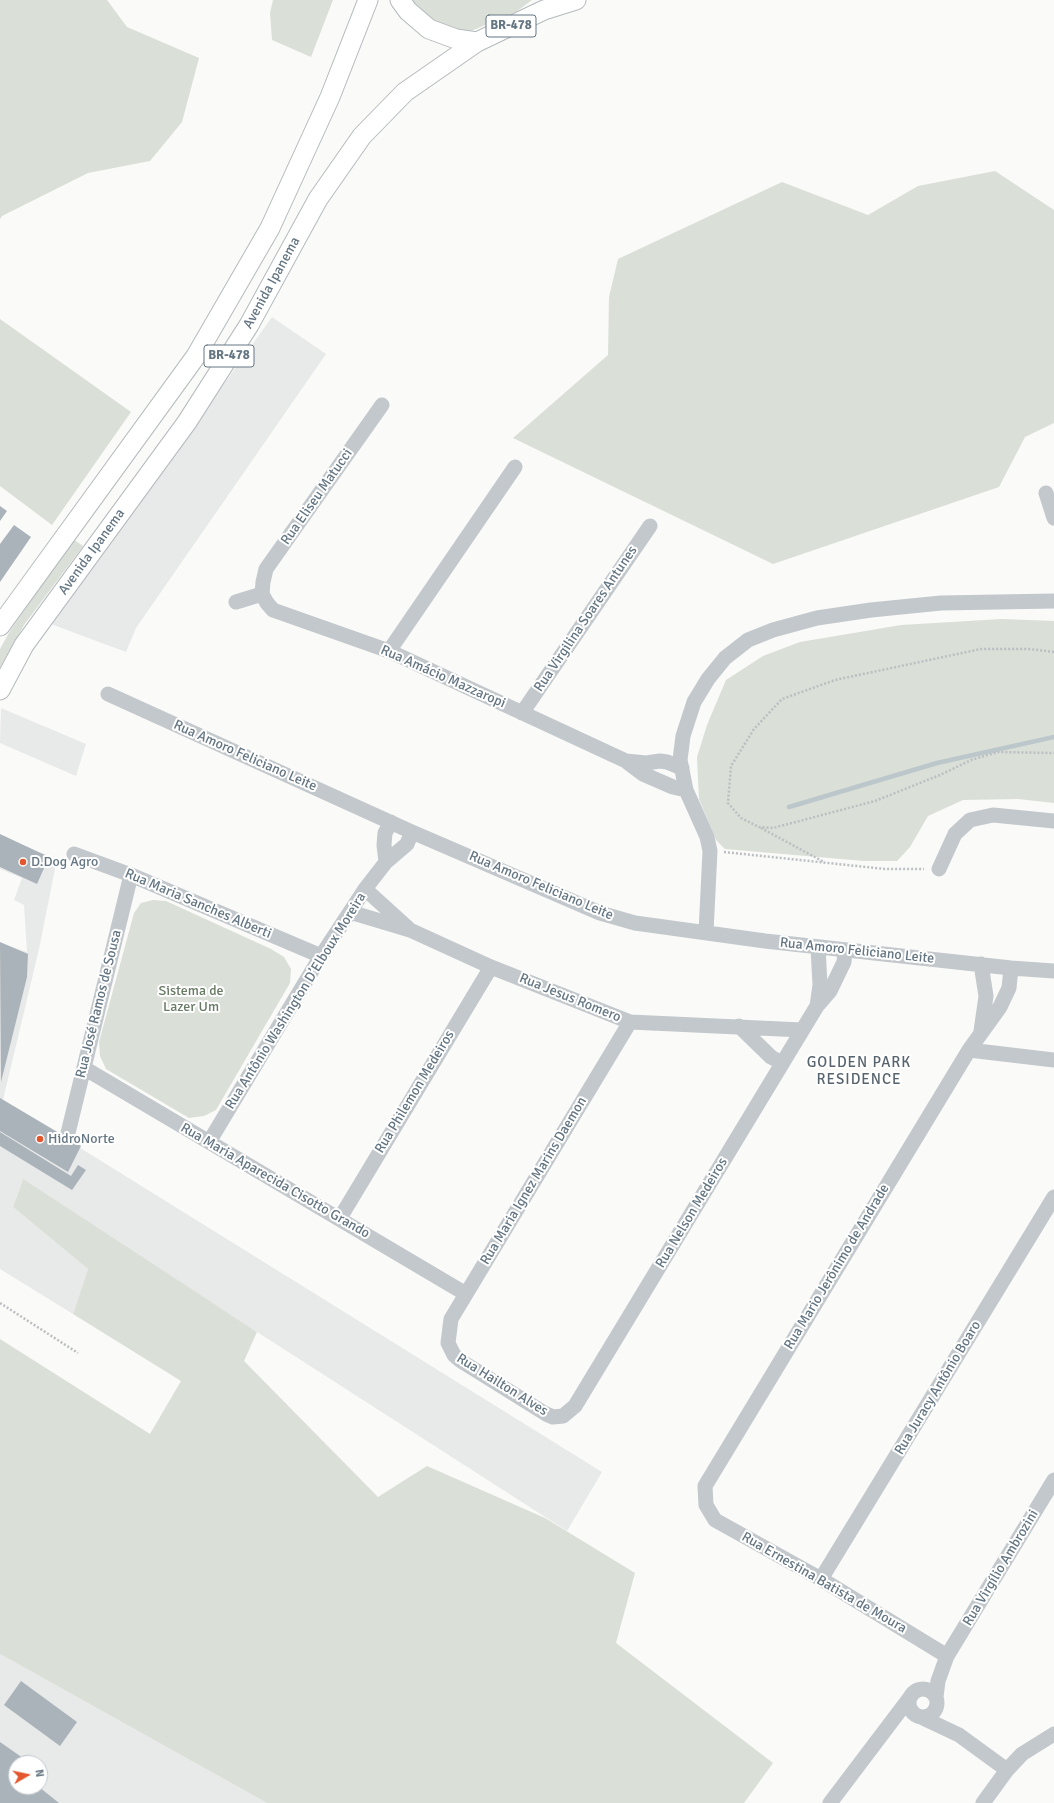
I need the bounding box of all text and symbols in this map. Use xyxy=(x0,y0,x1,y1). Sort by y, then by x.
road number: BR-478 xyxy=(486,15,536,37)
street label: Avenida Ipanema xyxy=(240,234,304,332)
road number: BR-478 xyxy=(204,345,254,367)
street label: Rua Eliseu Matucci xyxy=(278,446,356,548)
street label: Avenida Ipanema xyxy=(55,506,129,598)
street label: Rua Virgilina Soares Antunes xyxy=(531,543,641,695)
street label: Rua Amácio Mazzaropi xyxy=(378,642,508,712)
street label: Rua Amoro Feliciano Leite xyxy=(171,717,319,795)
street label: Rua Amoro Feliciano Leite xyxy=(466,848,616,924)
place label: D.Dog Agro xyxy=(31,854,98,870)
marker: D.Dog Agro xyxy=(18,857,28,867)
street label: Rua Maria Sanches Alberti xyxy=(122,865,274,943)
street label: Rua Antônio Washington D’Elboux Moreira xyxy=(222,890,370,1112)
street label: Rua José Ramos de Sousa xyxy=(72,928,126,1080)
street label: Rua Amoro Feliciano Leite xyxy=(779,935,935,967)
street label: Rua Jesus Romero xyxy=(517,970,623,1026)
park label: Sistema de Lazer Um xyxy=(158,983,224,1016)
street label: Rua Philemon Medeiros xyxy=(372,1028,458,1156)
district label: GOLDEN PARK RESIDENCE xyxy=(807,1054,911,1089)
street label: Rua Maria Ignez Marins Daemon xyxy=(477,1094,591,1268)
street label: Rua Maria Aparecida Cisotto Grando xyxy=(177,1120,373,1242)
place label: HidroNorte xyxy=(48,1131,115,1147)
marker: HidroNorte xyxy=(35,1134,45,1144)
street label: Rua Nelson Medeiros xyxy=(652,1155,732,1271)
street label: Rua Mario Jerônimo de Andrade xyxy=(781,1181,893,1353)
street label: Rua Juracy Antônio Boaro xyxy=(891,1318,985,1458)
street label: Rua Hailton Alves xyxy=(453,1350,551,1420)
street label: Rua Virgílio Ambrozini xyxy=(960,1507,1042,1629)
street label: Rua Ernestina Batista de Moura xyxy=(739,1529,909,1637)
north arrow xyxy=(8,1755,48,1795)
text: N xyxy=(32,1768,46,1778)

